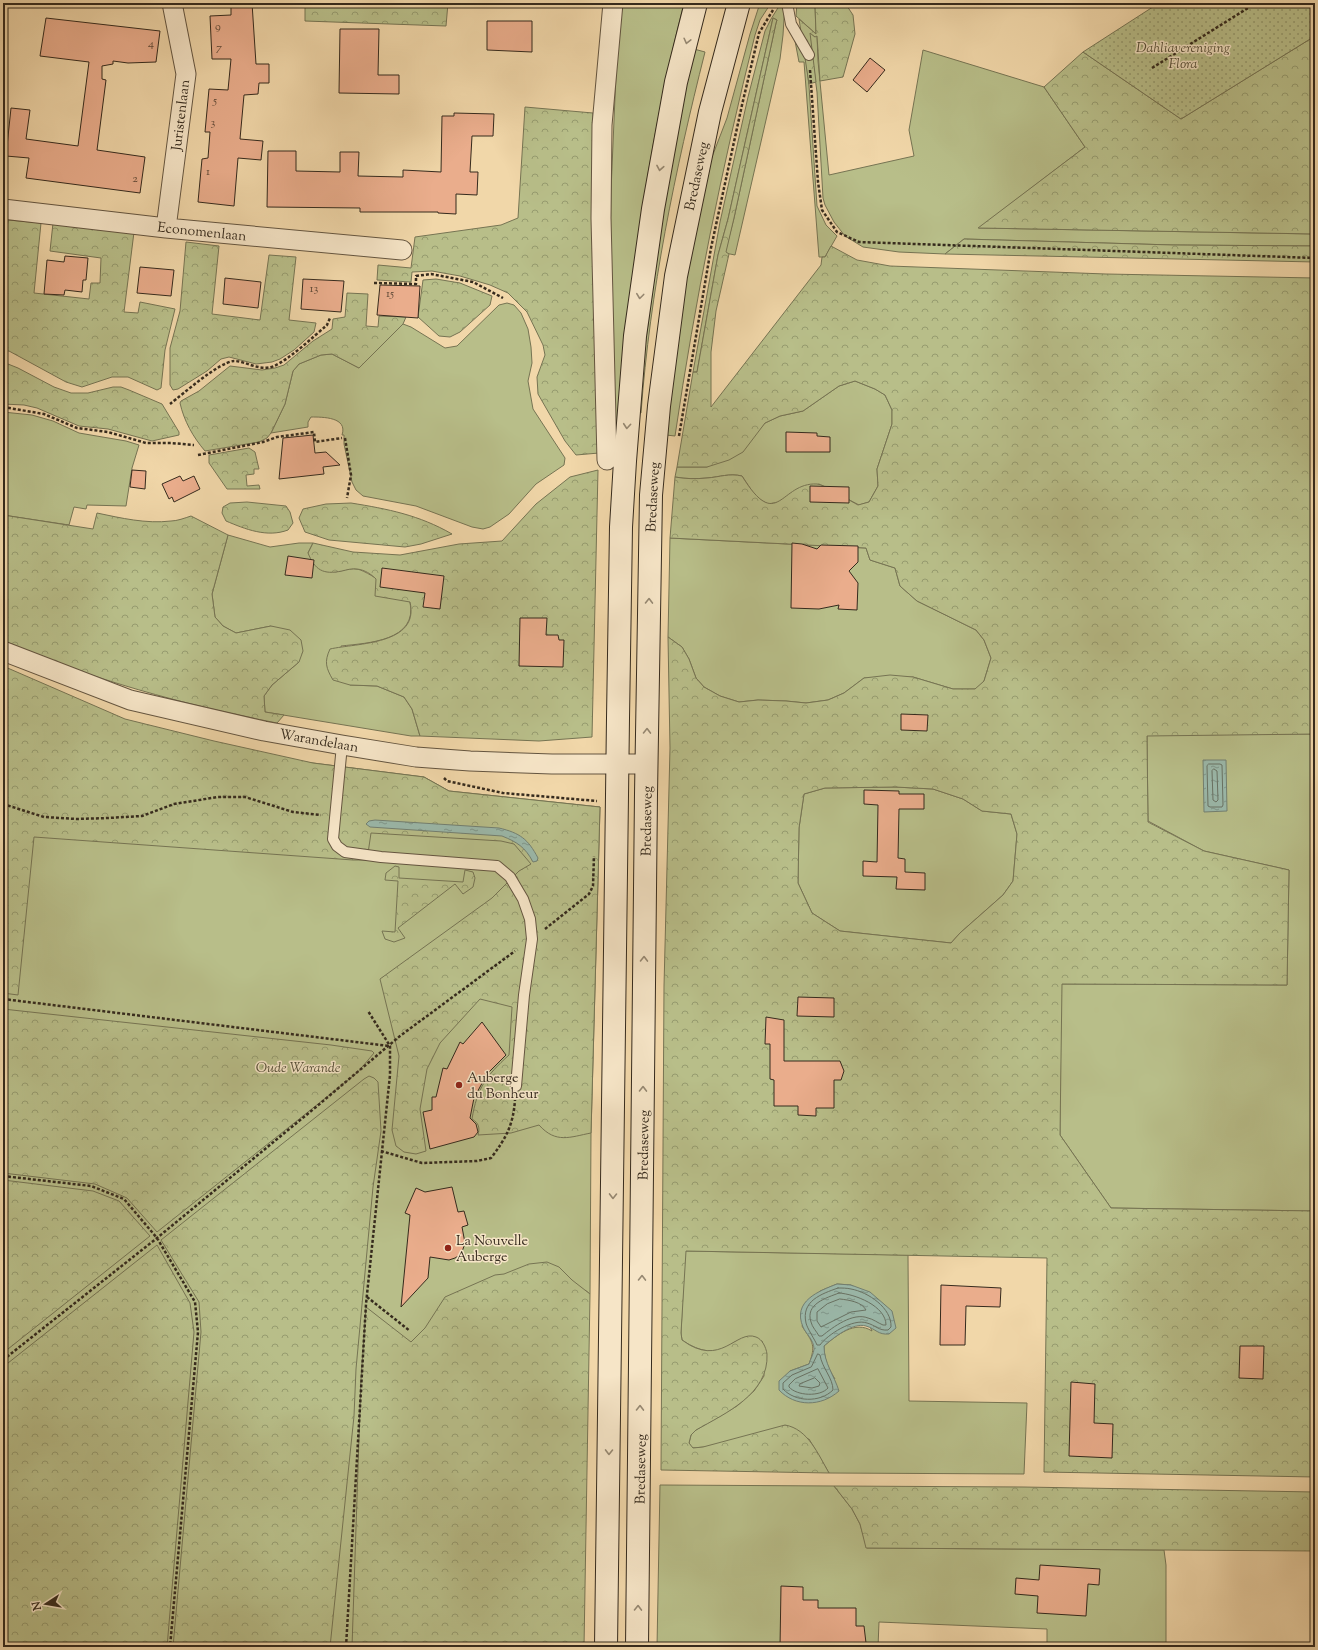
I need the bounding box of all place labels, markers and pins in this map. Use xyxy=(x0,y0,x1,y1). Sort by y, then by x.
place label: Auberge du Bonheur xyxy=(467,1069,539,1105)
marker: Auberge du Bonheur xyxy=(454,1080,464,1090)
place label: La Nouvelle Auberge xyxy=(456,1232,528,1268)
marker: La Nouvelle Auberge xyxy=(443,1243,453,1253)

